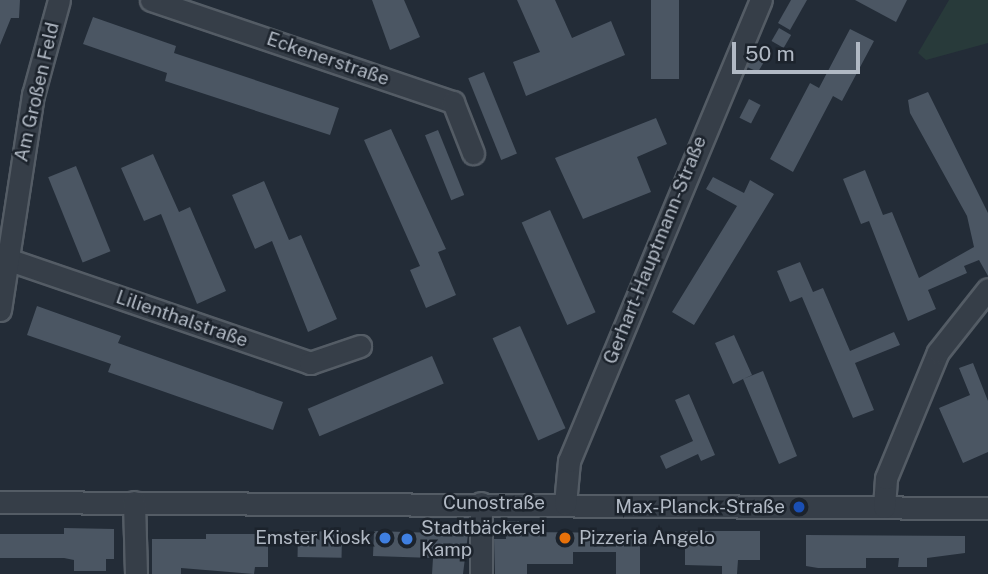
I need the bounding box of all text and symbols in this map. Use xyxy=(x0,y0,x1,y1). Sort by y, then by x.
street label: Am Großen Feld xyxy=(10,20,64,164)
street label: Eckenerstraße xyxy=(264,27,392,91)
scale bar xyxy=(736,28,864,72)
text: 50 m xyxy=(745,41,795,66)
street label: Gerhart-Hauptmann-Straße xyxy=(599,133,711,367)
street label: Lilienthalstraße xyxy=(113,286,251,352)
street label: Cunostraße xyxy=(443,492,545,514)
place label: Max-Planck-Straße xyxy=(615,496,785,518)
marker: Max-Planck-Straße xyxy=(791,499,807,515)
place label: Stadtbäckerei Kamp xyxy=(421,517,546,561)
place label: Emster Kiosk xyxy=(255,527,371,549)
place label: Pizzeria Angelo xyxy=(579,527,715,549)
marker: Emster Kiosk xyxy=(377,530,393,546)
marker: Pizzeria Angelo xyxy=(557,530,573,546)
marker: Stadtbäckerei Kamp xyxy=(399,531,415,547)

